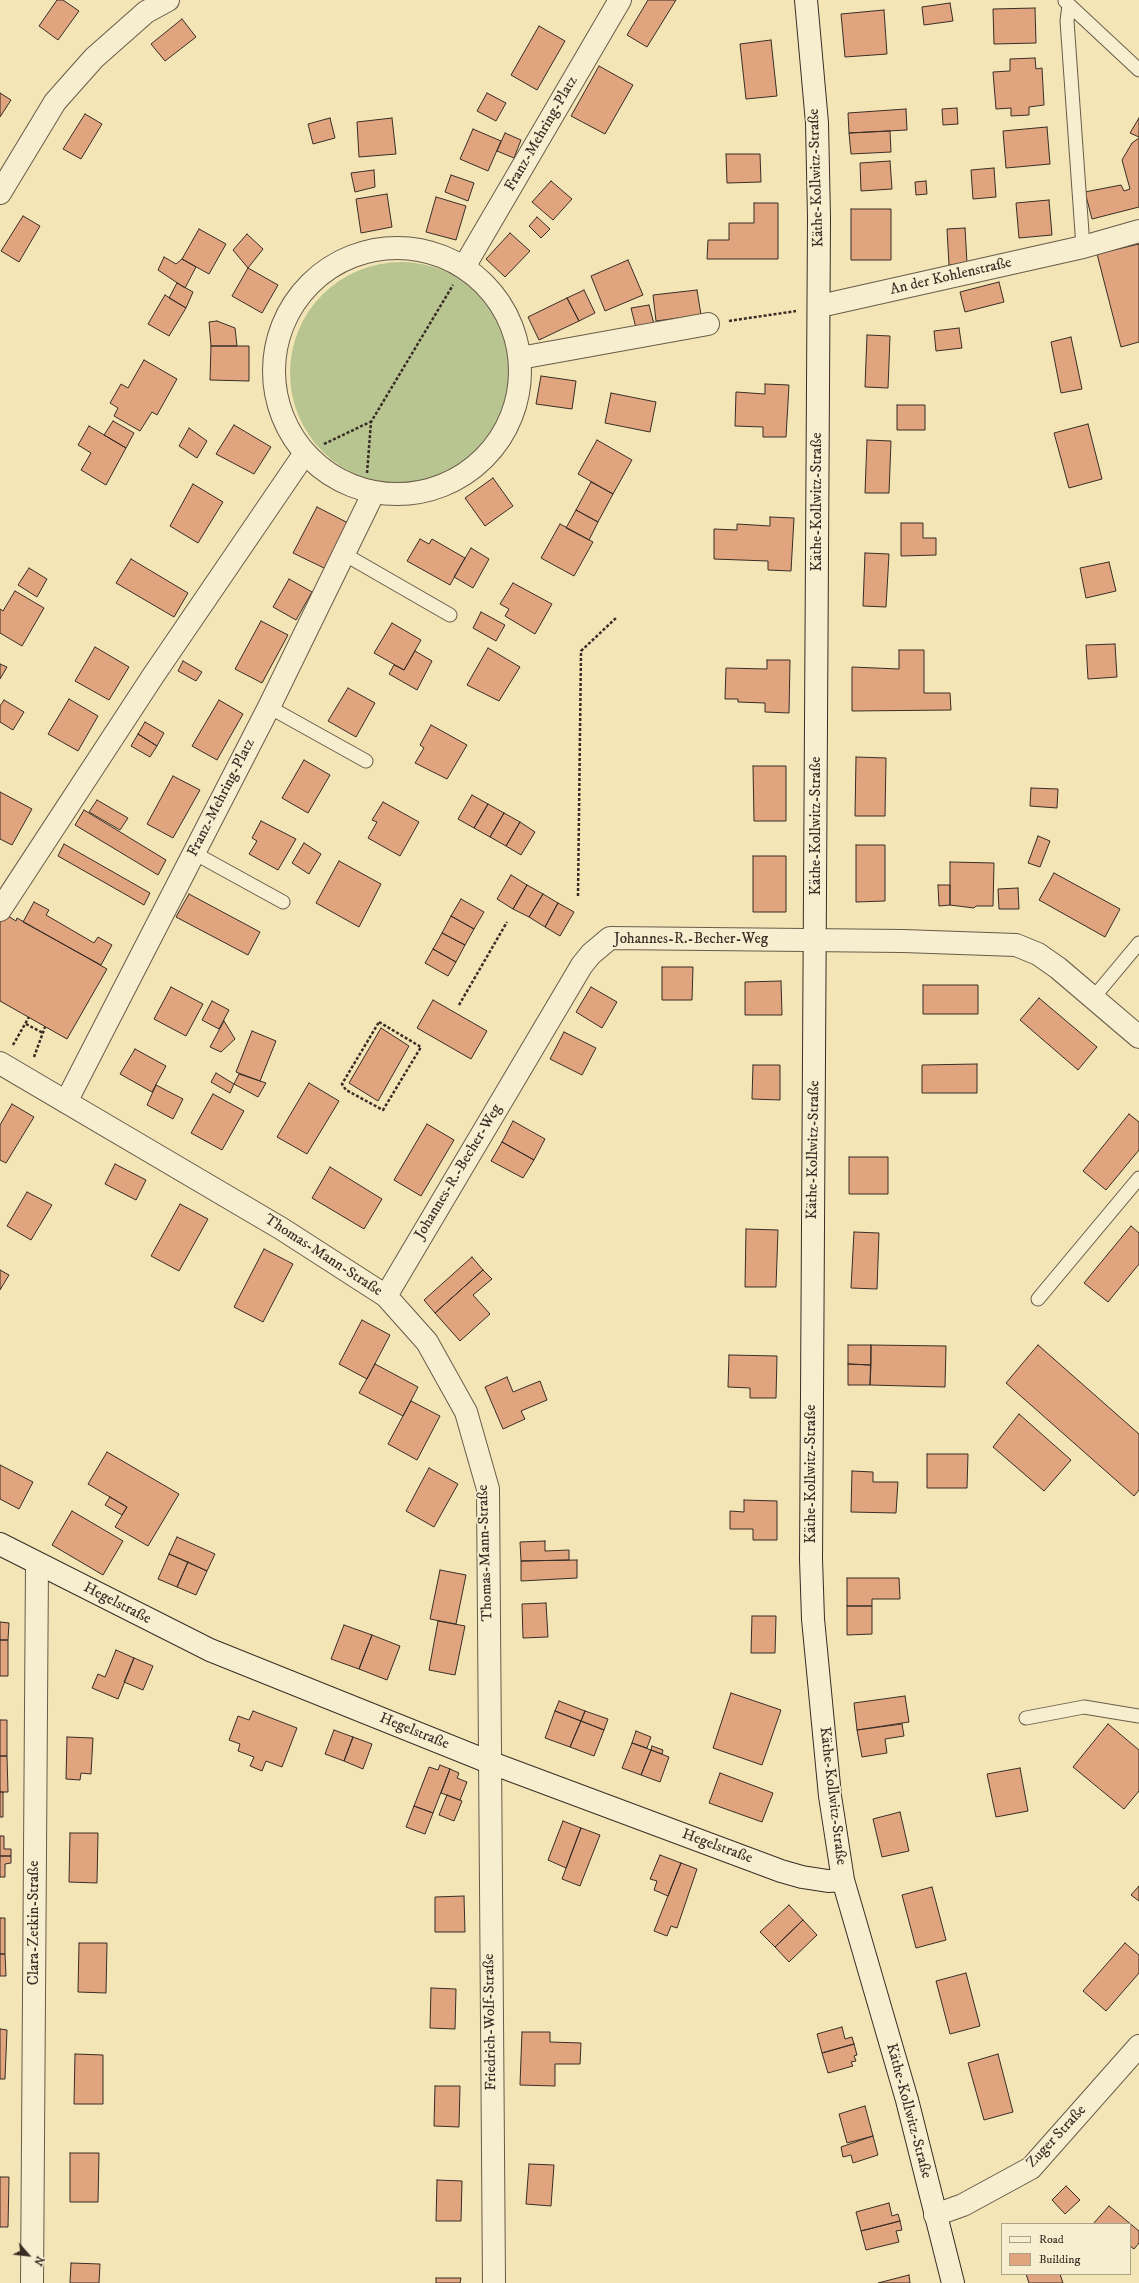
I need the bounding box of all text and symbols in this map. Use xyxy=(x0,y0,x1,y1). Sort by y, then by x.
street label: Franz-Mehring-Platz xyxy=(502,73,582,195)
street label: Käthe-Kollwitz-Straße xyxy=(806,108,828,248)
street label: An der Kohlenstraße xyxy=(889,254,1013,300)
street label: Käthe-Kollwitz-Straße xyxy=(809,432,827,572)
street label: Franz-Mehring-Platz xyxy=(184,736,260,860)
street label: Käthe-Kollwitz-Straße xyxy=(808,756,826,896)
street label: Johannes-R.-Becher-Weg xyxy=(614,931,768,949)
street label: Käthe-Kollwitz-Straße xyxy=(804,1080,824,1220)
street label: Johannes-R.-Becher-Weg xyxy=(412,1101,506,1243)
street label: Thomas-Mann-Straße xyxy=(261,1211,385,1301)
street label: Käthe-Kollwitz-Straße xyxy=(803,1404,821,1544)
street label: Thomas-Mann-Straße xyxy=(475,1484,497,1622)
street label: Hegelstraße xyxy=(80,1579,154,1629)
street label: Hegelstraße xyxy=(376,1710,452,1754)
street label: Käthe-Kollwitz-Straße xyxy=(815,1726,849,1866)
street label: Hegelstraße xyxy=(679,1826,755,1868)
street label: Clara-Zetkin-Straße xyxy=(26,1861,44,1985)
street label: Friedrich-Wolf-Straße xyxy=(481,1953,501,2091)
street label: Käthe-Kollwitz-Straße xyxy=(881,2042,935,2180)
street label: Zuger Straße xyxy=(1023,2102,1091,2172)
legend xyxy=(1001,2223,1131,2275)
text: Road xyxy=(1039,2232,1064,2247)
north arrow xyxy=(8,2235,48,2275)
text: Building xyxy=(1039,2252,1080,2267)
text: N xyxy=(30,2253,47,2268)

